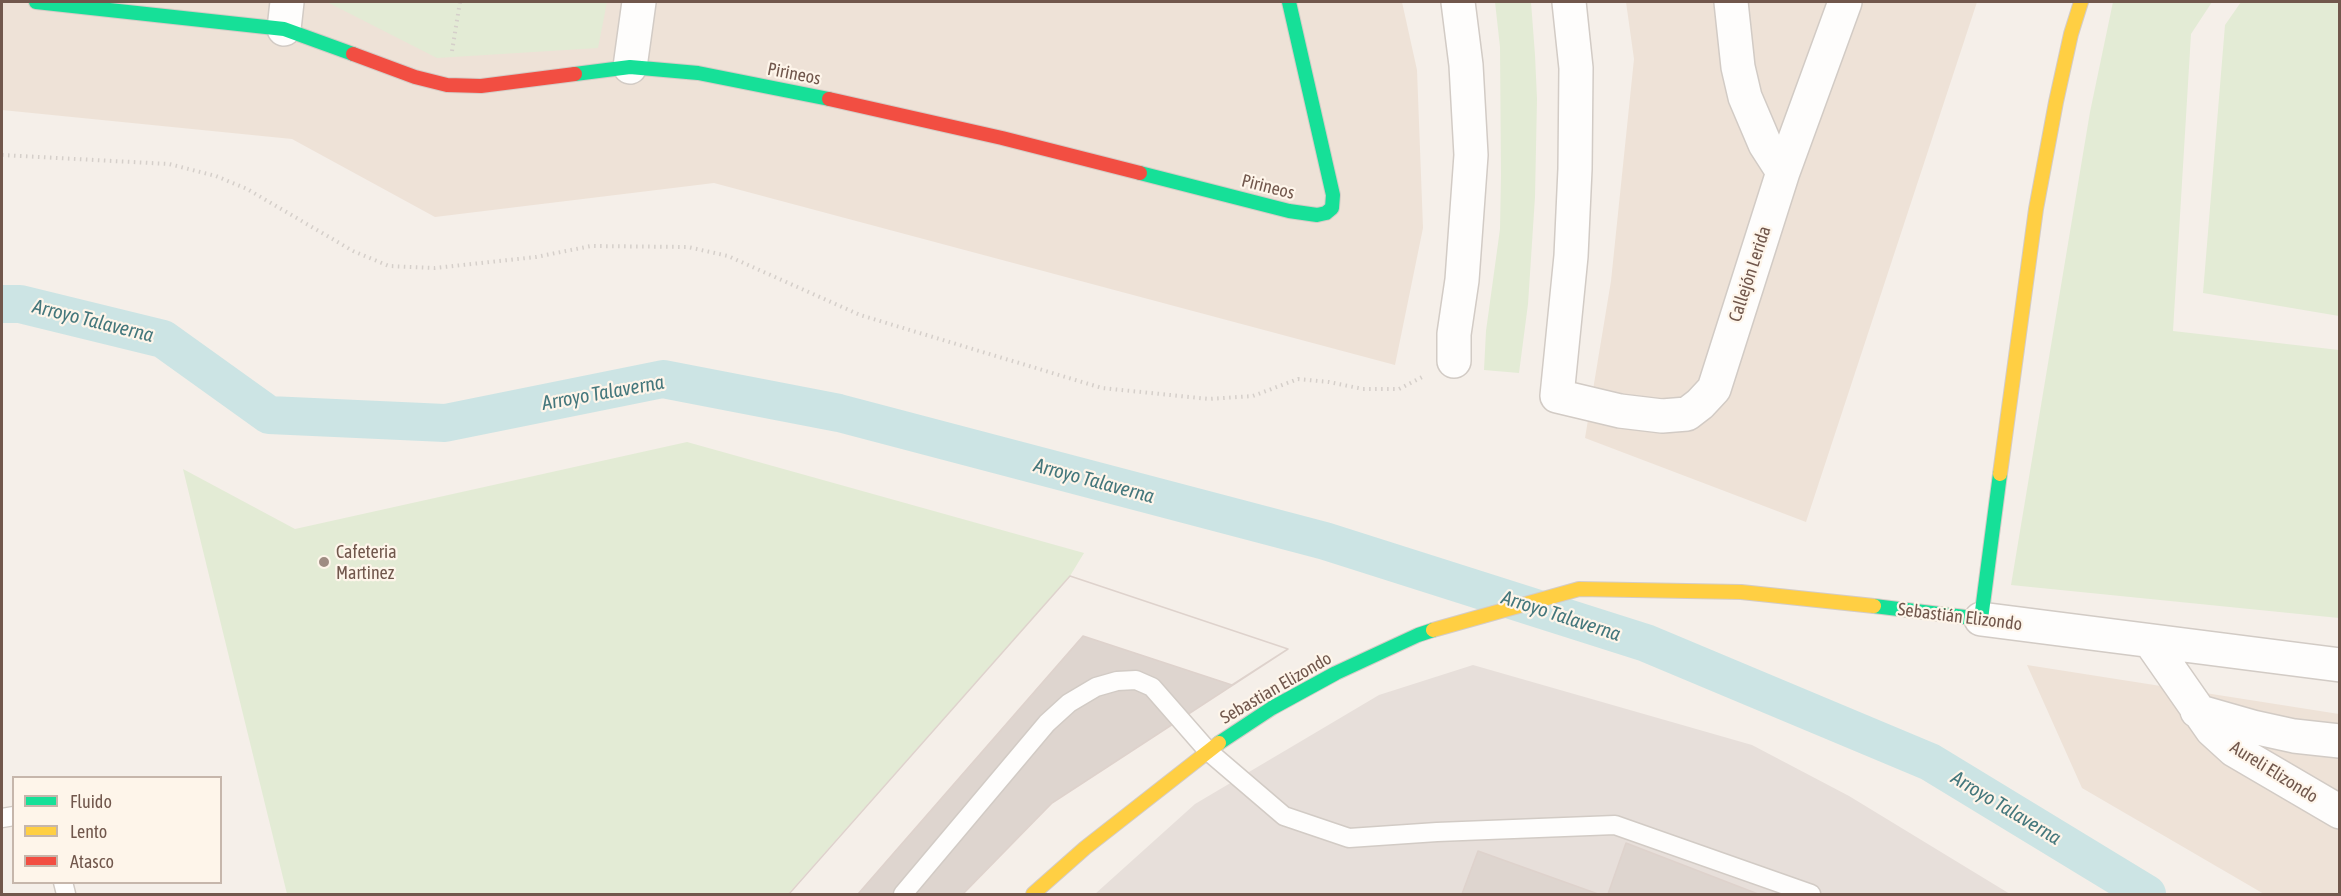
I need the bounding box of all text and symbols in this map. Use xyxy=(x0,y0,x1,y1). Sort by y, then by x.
street label: Pirineos xyxy=(766,58,822,90)
street label: Pirineos xyxy=(1239,170,1297,204)
street label: Callejón Lerida xyxy=(1724,223,1776,325)
water label: Arroyo Talaverna xyxy=(30,294,156,348)
water label: Arroyo Talaverna xyxy=(540,370,666,416)
water label: Arroyo Talaverna xyxy=(1031,453,1157,509)
place label: Cafeteria Martinez xyxy=(336,541,397,584)
marker: Cafeteria Martinez xyxy=(317,555,331,569)
water label: Arroyo Talaverna xyxy=(1499,585,1623,647)
street label: Sebastián Elizondo xyxy=(1897,599,2023,635)
street label: Sebastian Elizondo xyxy=(1217,647,1335,729)
street label: Aureli Elizondo xyxy=(2226,736,2322,808)
water label: Arroyo Talaverna xyxy=(1947,766,2065,850)
legend xyxy=(12,776,222,884)
text: Fluido xyxy=(70,791,112,812)
text: Lento xyxy=(70,821,107,842)
text: Atasco xyxy=(70,851,114,872)

